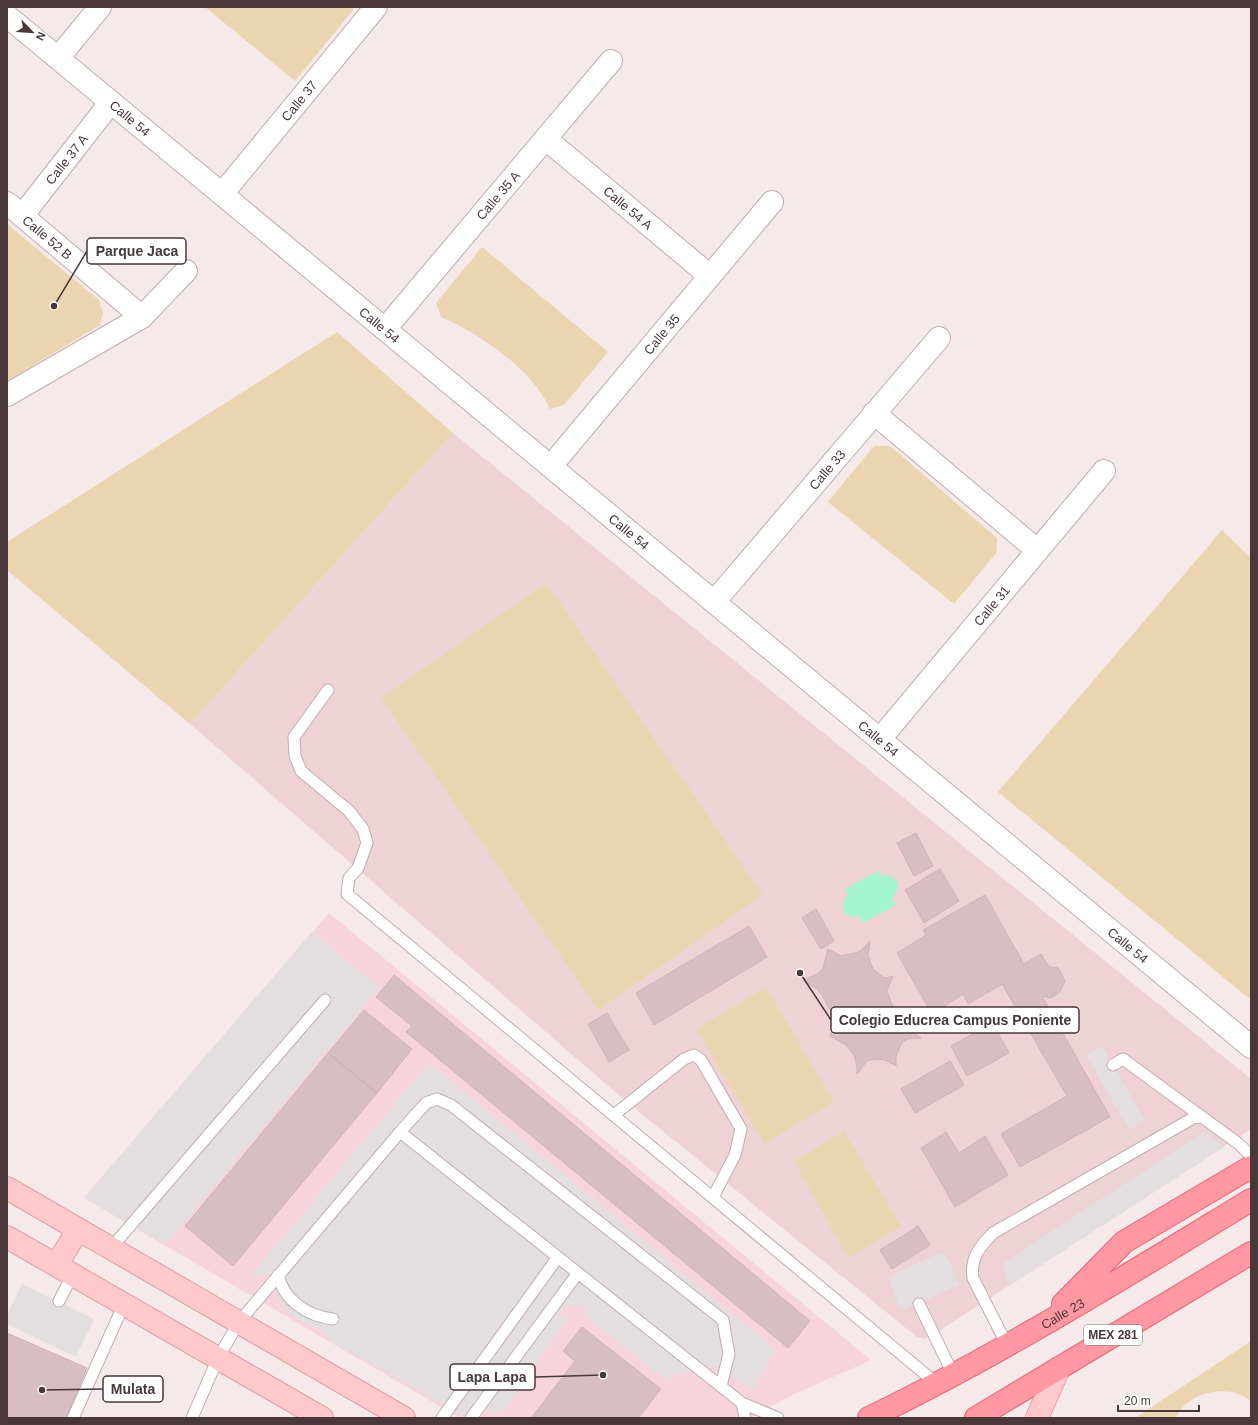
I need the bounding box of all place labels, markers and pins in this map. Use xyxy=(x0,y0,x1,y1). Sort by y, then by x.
callout: Parque Jaca xyxy=(87,238,186,264)
callout: Colegio Educrea Campus Poniente xyxy=(831,1007,1079,1033)
callout: Lapa Lapa xyxy=(450,1364,535,1390)
callout: Mulata xyxy=(103,1376,163,1402)

